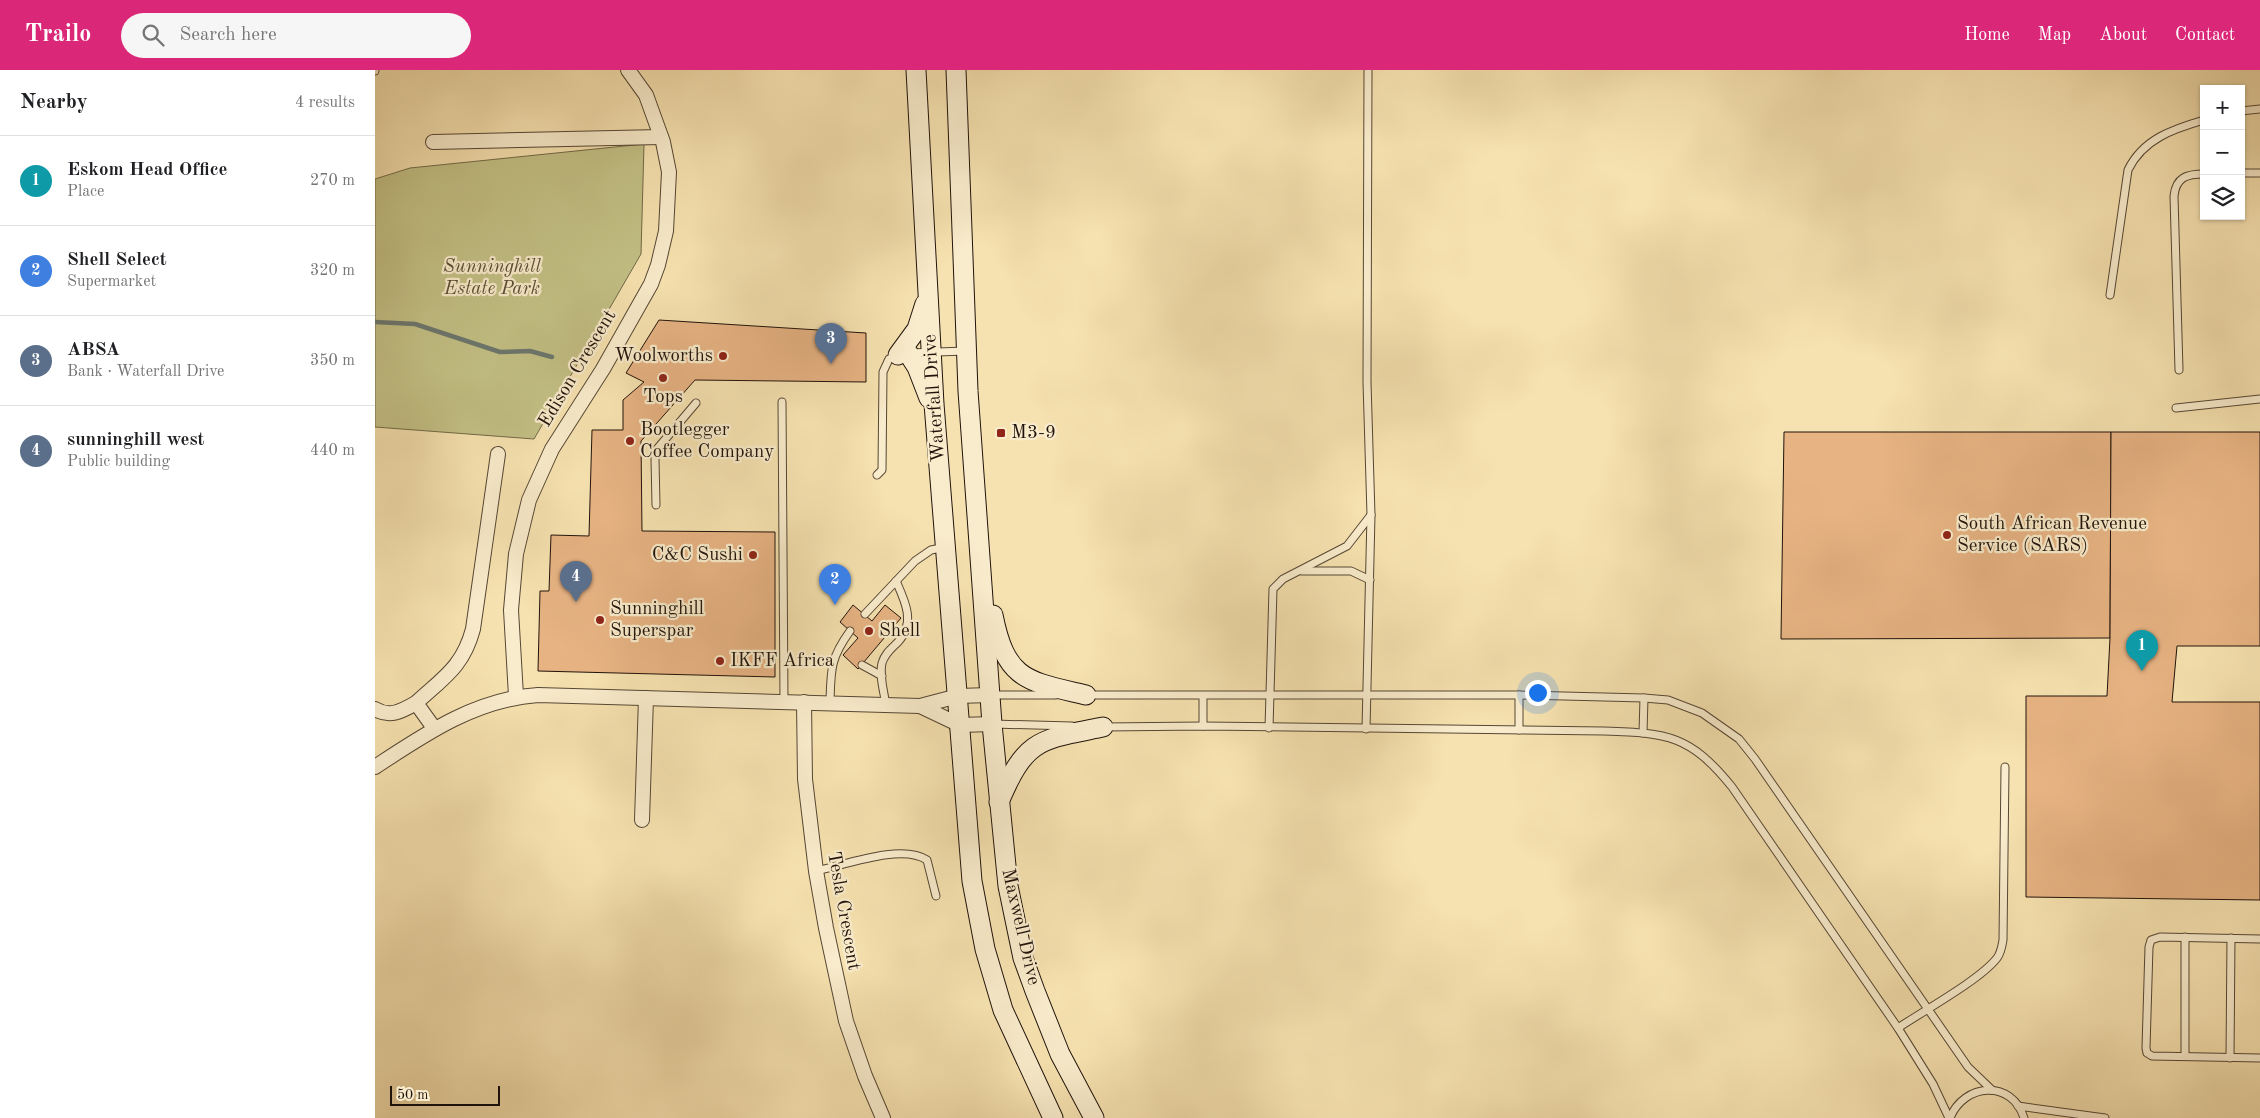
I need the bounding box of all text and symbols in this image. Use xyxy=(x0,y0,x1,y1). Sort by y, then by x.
search box xyxy=(121,13,471,58)
icon: search xyxy=(139,21,167,49)
text: Trailo xyxy=(25,23,91,47)
text: Search here xyxy=(179,26,277,45)
text: Home xyxy=(1964,26,2010,44)
text: Map xyxy=(2038,26,2071,44)
text: About xyxy=(2099,26,2147,44)
text: Contact xyxy=(2175,26,2235,44)
map controls xyxy=(2200,85,2245,220)
button: + xyxy=(2200,85,2245,130)
text: Nearby xyxy=(20,92,88,113)
text: 4 results xyxy=(295,95,355,111)
button: − xyxy=(2200,130,2245,175)
text: Eskom Head Office xyxy=(67,161,228,180)
text: 1 xyxy=(31,173,41,189)
text: 270 m xyxy=(310,173,355,189)
button: layers xyxy=(2200,175,2245,220)
text: Place xyxy=(67,184,104,200)
text: Shell Select xyxy=(67,251,167,270)
park label: Sunninghill Estate Park xyxy=(443,258,541,299)
text: 2 xyxy=(31,263,41,279)
text: 320 m xyxy=(310,263,355,279)
text: Supermarket xyxy=(67,274,156,290)
street label: Edison Crescent xyxy=(536,307,620,431)
pin: 3 xyxy=(815,323,847,364)
street label: Waterfall Drive xyxy=(921,333,949,463)
text: ABSA xyxy=(67,341,120,360)
place label: Woolworths xyxy=(614,347,713,366)
marker: Woolworths xyxy=(717,350,729,362)
text: 3 xyxy=(31,353,41,369)
text: 350 m xyxy=(310,353,355,369)
text: Bank · Waterfall Drive xyxy=(67,364,224,380)
marker: Tops xyxy=(657,372,669,384)
place label: Tops xyxy=(643,388,683,407)
place label: Bootlegger Coffee Company xyxy=(640,421,774,462)
place label: M3-9 xyxy=(1011,424,1056,443)
marker: M3-9 xyxy=(995,427,1007,439)
text: sunninghill west xyxy=(67,431,205,450)
marker: Bootlegger Coffee Company xyxy=(624,435,636,447)
text: 4 xyxy=(31,443,41,459)
text: 440 m xyxy=(310,443,355,459)
text: Public building xyxy=(67,454,170,470)
place label: South African Revenue Service (SARS) xyxy=(1957,515,2147,556)
marker: South African Revenue Service (SARS) xyxy=(1941,529,1953,541)
place label: C&C Sushi xyxy=(652,546,743,565)
marker: C&C Sushi xyxy=(747,549,759,561)
pin: 4 xyxy=(560,561,592,602)
pin: 2 xyxy=(819,564,851,605)
place label: Sunninghill Superspar xyxy=(610,600,704,641)
marker: Sunninghill Superspar xyxy=(594,614,606,626)
place label: Shell xyxy=(879,622,920,641)
marker: Shell xyxy=(863,625,875,637)
pin: 1 xyxy=(2126,630,2158,671)
place label: IKFF Africa xyxy=(730,652,835,671)
marker: IKFF Africa xyxy=(714,655,726,667)
your location xyxy=(1525,680,1551,706)
street label: Tesla Crescent xyxy=(823,850,863,972)
street label: Maxwell Drive xyxy=(997,867,1043,987)
scale bar xyxy=(390,1083,500,1106)
text: 50 m xyxy=(397,1088,428,1102)

